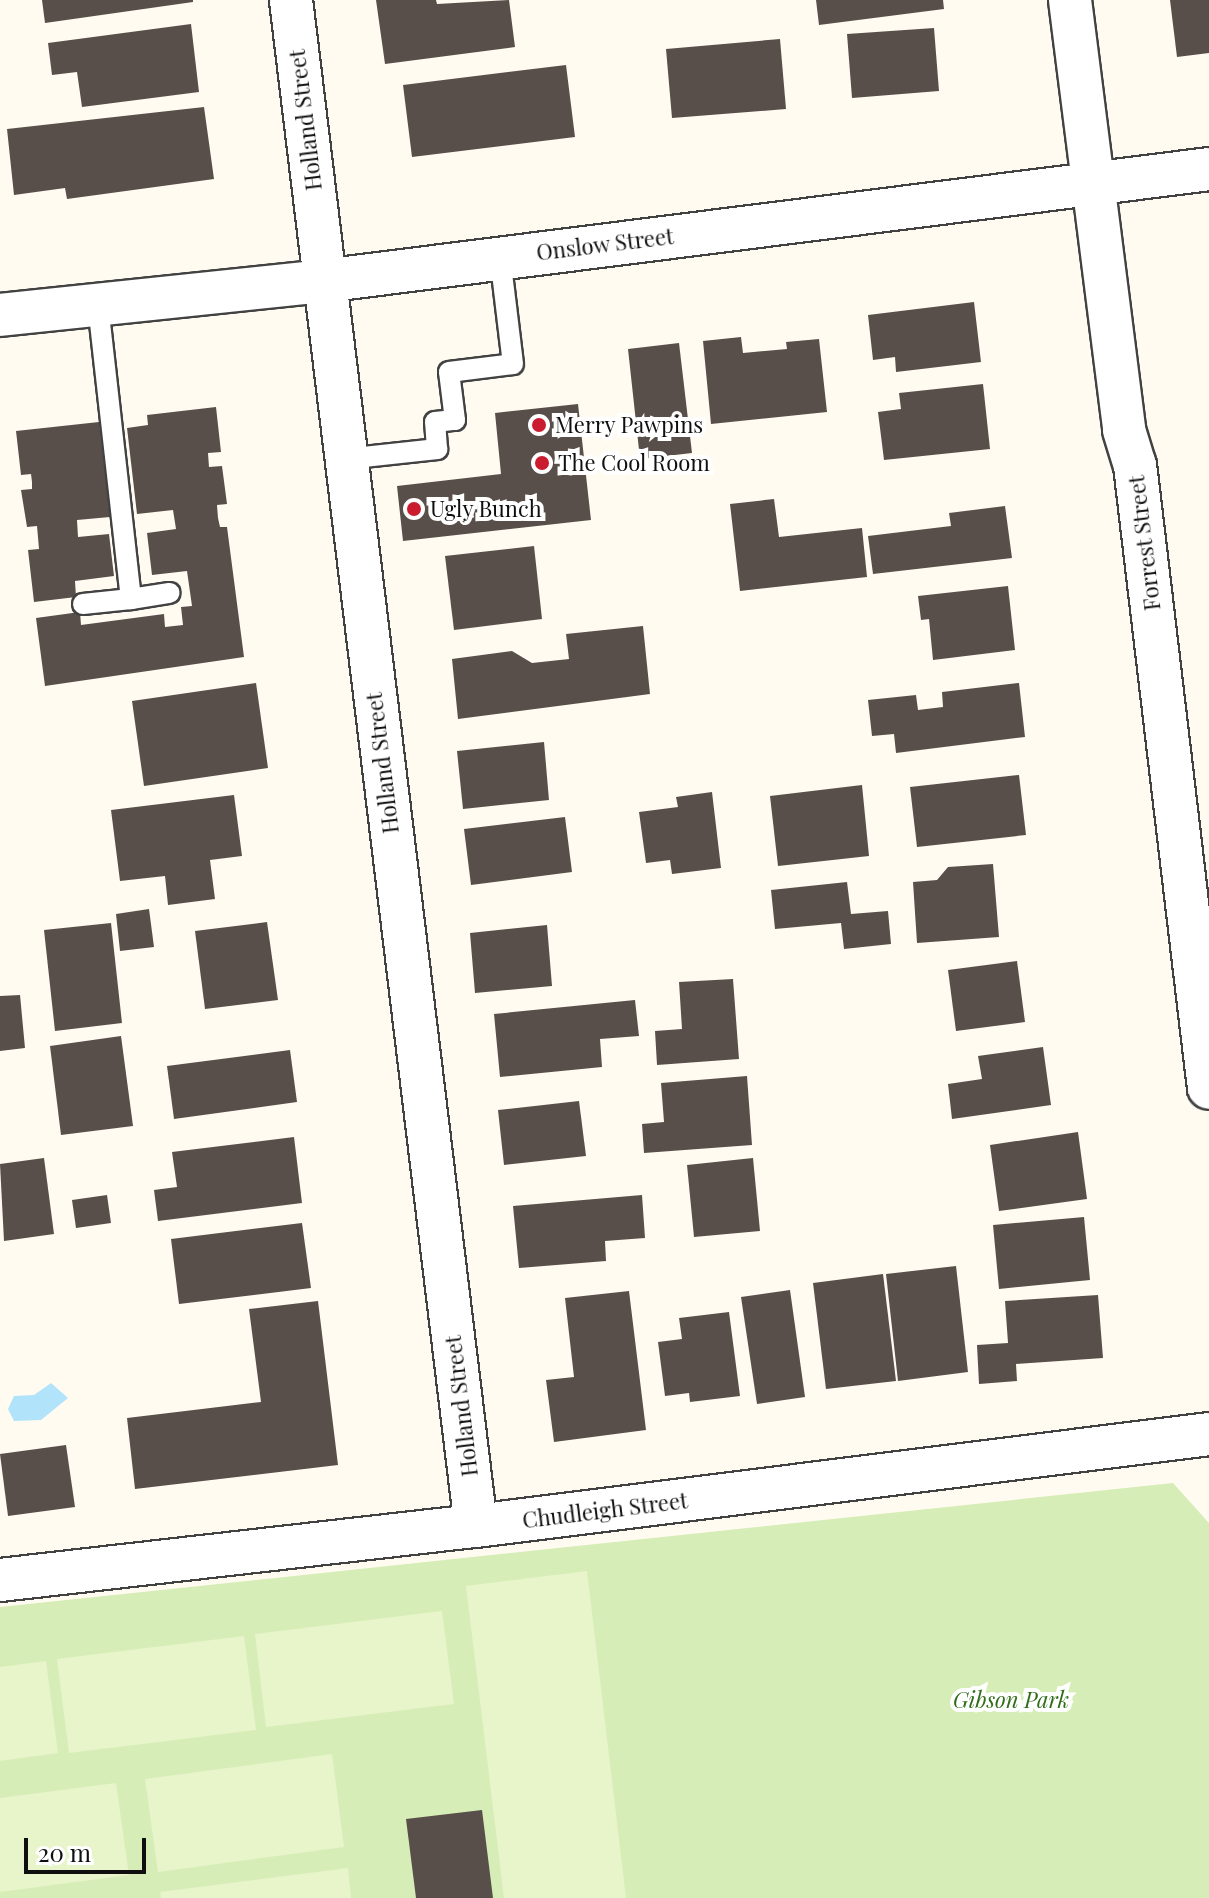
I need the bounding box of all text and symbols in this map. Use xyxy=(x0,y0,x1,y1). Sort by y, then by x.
street label: Holland Street xyxy=(283,48,327,192)
street label: Onslow Street xyxy=(535,222,675,266)
place label: Merry Pawpins xyxy=(555,412,704,438)
marker: Merry Pawpins xyxy=(530,416,548,434)
place label: The Cool Room xyxy=(558,450,710,476)
marker: The Cool Room xyxy=(533,454,551,472)
street label: Forrest Street xyxy=(1123,474,1165,612)
place label: Ugly Bunch xyxy=(430,496,542,522)
marker: Ugly Bunch xyxy=(405,500,423,518)
street label: Holland Street xyxy=(360,691,404,835)
street label: Holland Street xyxy=(439,1334,483,1478)
street label: Chudleigh Street xyxy=(521,1487,689,1533)
park label: Gibson Park xyxy=(953,1687,1069,1713)
scale bar xyxy=(28,1822,150,1872)
text: 20 m xyxy=(38,1836,91,1868)

